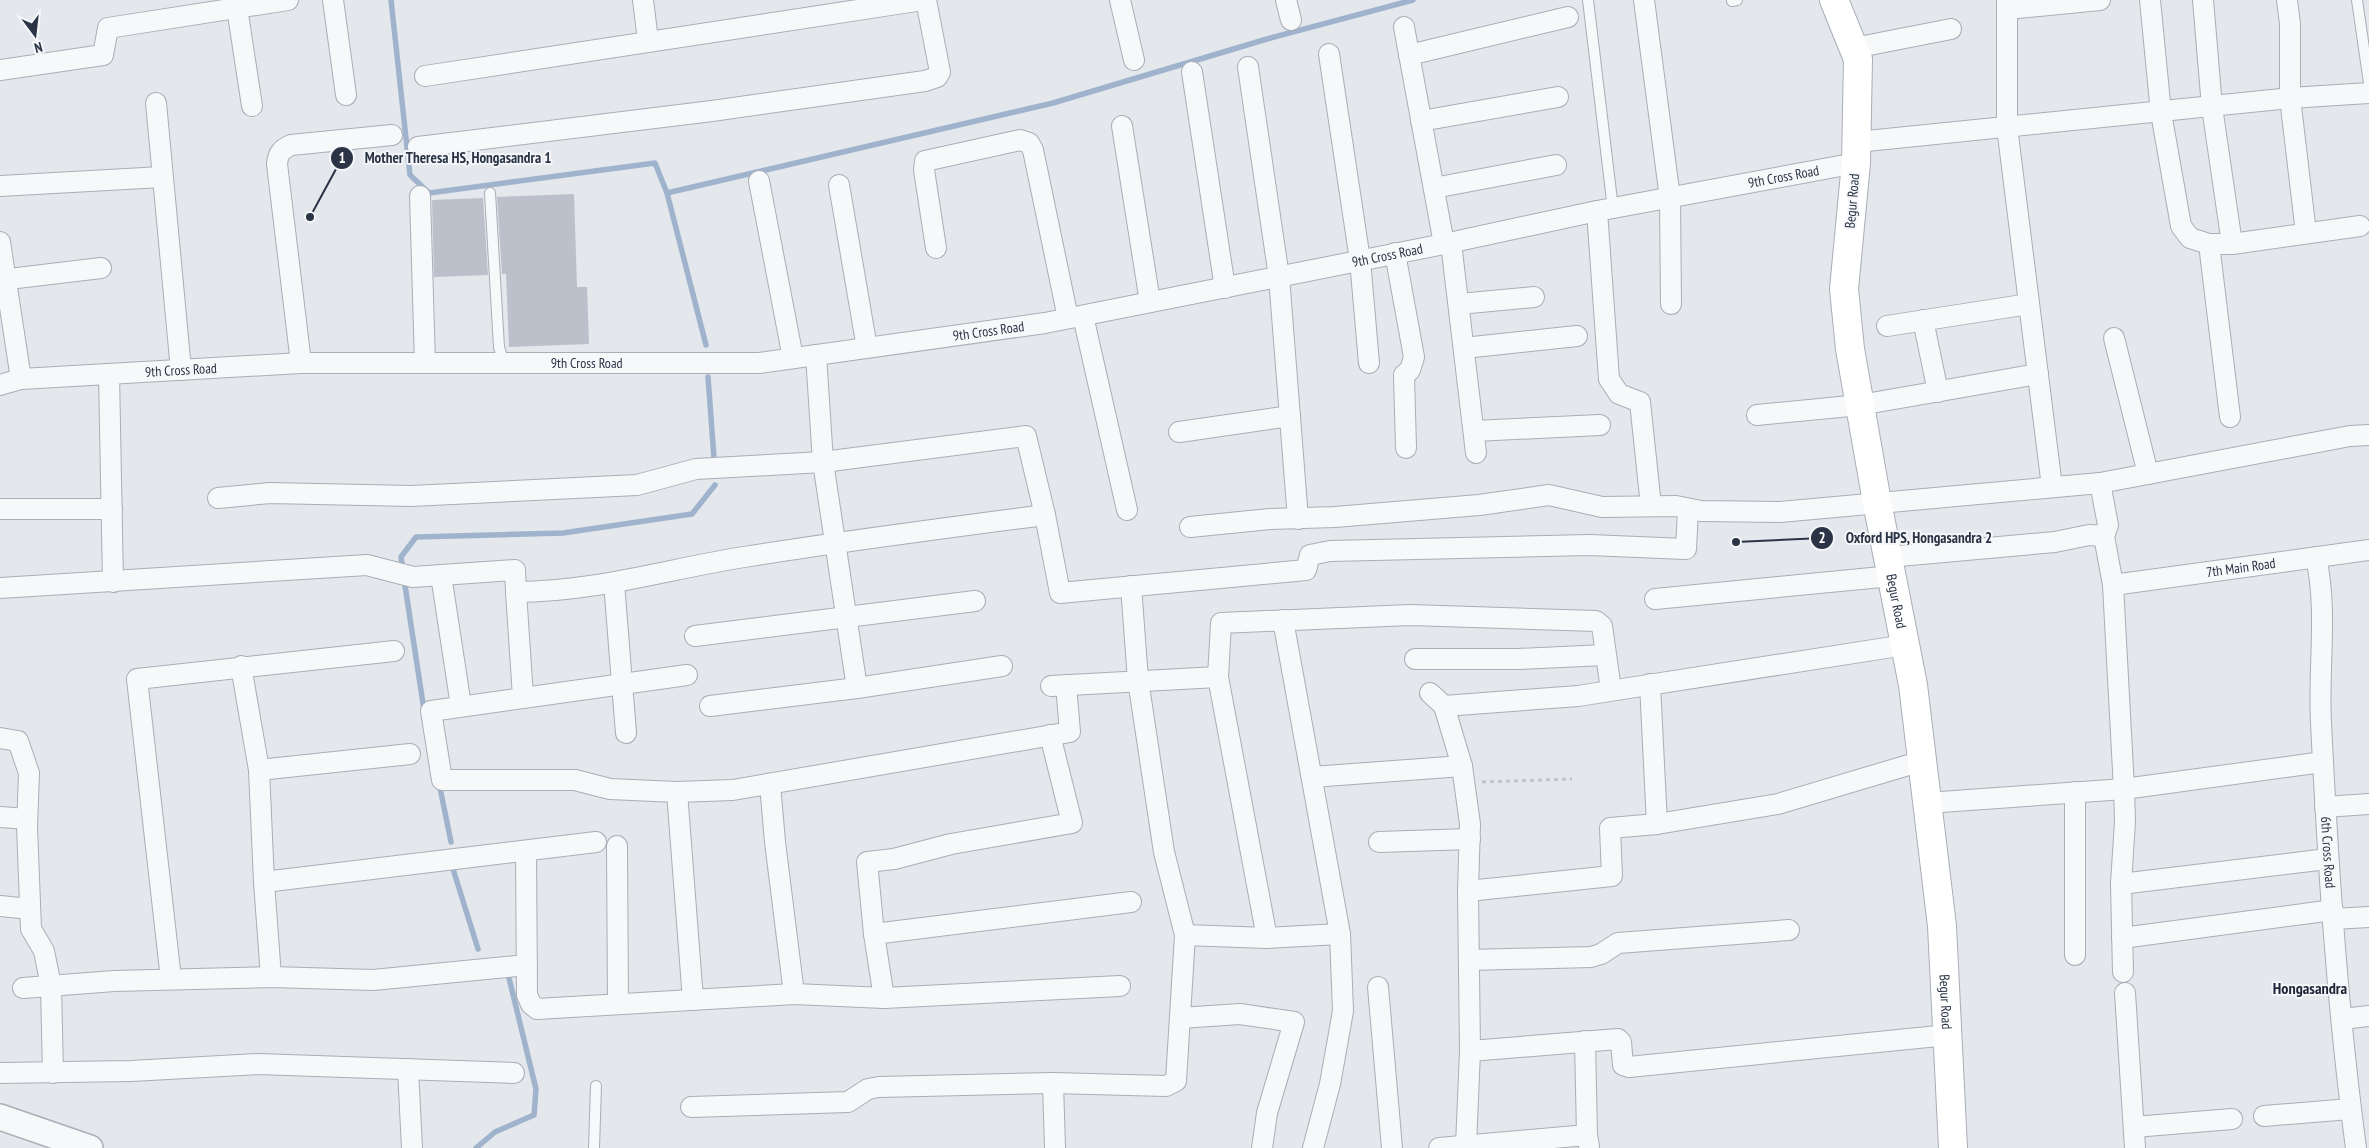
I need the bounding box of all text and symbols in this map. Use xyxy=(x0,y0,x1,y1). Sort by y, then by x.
north arrow xyxy=(10,10,60,60)
text: N xyxy=(32,38,44,57)
callout: Mother Theresa HS, Hongasandra 1 xyxy=(329,143,562,173)
text: 1 xyxy=(338,148,346,167)
text: Mother Theresa HS, Hongasandra 1 xyxy=(365,148,551,167)
street label: 9th Cross Road xyxy=(1747,161,1820,192)
street label: Begur Road xyxy=(1841,173,1863,229)
street label: 9th Cross Road xyxy=(1350,239,1424,271)
street label: 9th Cross Road xyxy=(952,317,1025,345)
street label: 9th Cross Road xyxy=(551,354,623,372)
street label: 9th Cross Road xyxy=(145,359,217,381)
callout: Oxford HPS, Hongasandra 2 xyxy=(1810,523,2002,553)
text: 2 xyxy=(1818,528,1826,547)
text: Oxford HPS, Hongasandra 2 xyxy=(1846,528,1992,547)
street label: 7th Main Road xyxy=(2205,554,2277,581)
street label: Begur Road xyxy=(1882,572,1911,630)
street label: 6th Cross Road xyxy=(2317,816,2340,889)
street label: Begur Road xyxy=(1935,974,1956,1030)
district label: Hongasandra xyxy=(2273,978,2348,998)

